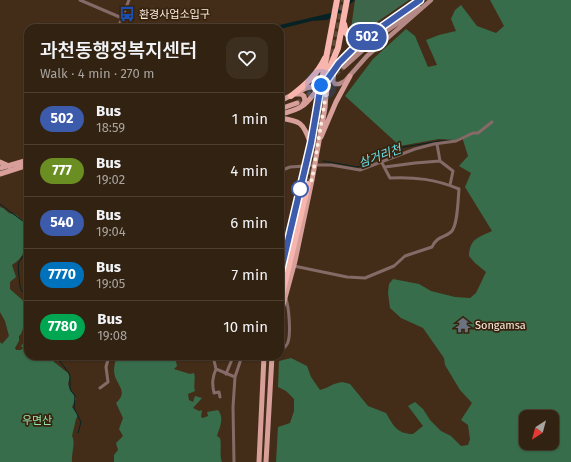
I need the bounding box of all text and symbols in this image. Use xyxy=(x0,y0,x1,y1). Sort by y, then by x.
bus stop icon: 환경사업소입구 xyxy=(118,5,136,23)
place label: 환경사업소입구 xyxy=(139,8,210,21)
line badge: 502 xyxy=(344,24,390,50)
text: 502 xyxy=(356,28,378,45)
button: heart xyxy=(226,37,268,79)
text: 과천동행정복지센터 xyxy=(40,39,197,62)
text: Walk · 4 min · 270 m xyxy=(40,66,154,81)
your location xyxy=(311,75,331,95)
text: Bus xyxy=(96,102,121,120)
text: 502 xyxy=(51,110,73,127)
text: 1 min xyxy=(232,110,268,128)
text: 18:59 xyxy=(96,120,125,135)
water label: 삼거리천 xyxy=(357,141,405,170)
text: Bus xyxy=(96,154,121,172)
text: 777 xyxy=(52,162,72,179)
text: 4 min xyxy=(230,162,268,180)
text: 19:02 xyxy=(96,172,125,187)
unlabelled marker xyxy=(291,180,309,198)
text: Bus xyxy=(96,206,121,224)
text: 540 xyxy=(50,214,74,231)
text: 6 min xyxy=(230,214,268,232)
text: 19:04 xyxy=(96,224,126,239)
text: Bus xyxy=(96,258,121,276)
text: 7770 xyxy=(48,266,76,283)
text: 7 min xyxy=(231,266,268,284)
text: 19:05 xyxy=(96,276,125,291)
text: Bus xyxy=(97,310,122,328)
temple icon: Songamsa xyxy=(454,316,472,334)
text: 7780 xyxy=(48,318,77,335)
text: 10 min xyxy=(223,318,268,336)
place label: Songamsa xyxy=(475,319,526,332)
text: 19:08 xyxy=(97,328,127,343)
north arrow xyxy=(519,410,559,450)
map controls xyxy=(519,410,559,450)
park label: 우면산 xyxy=(22,414,52,427)

